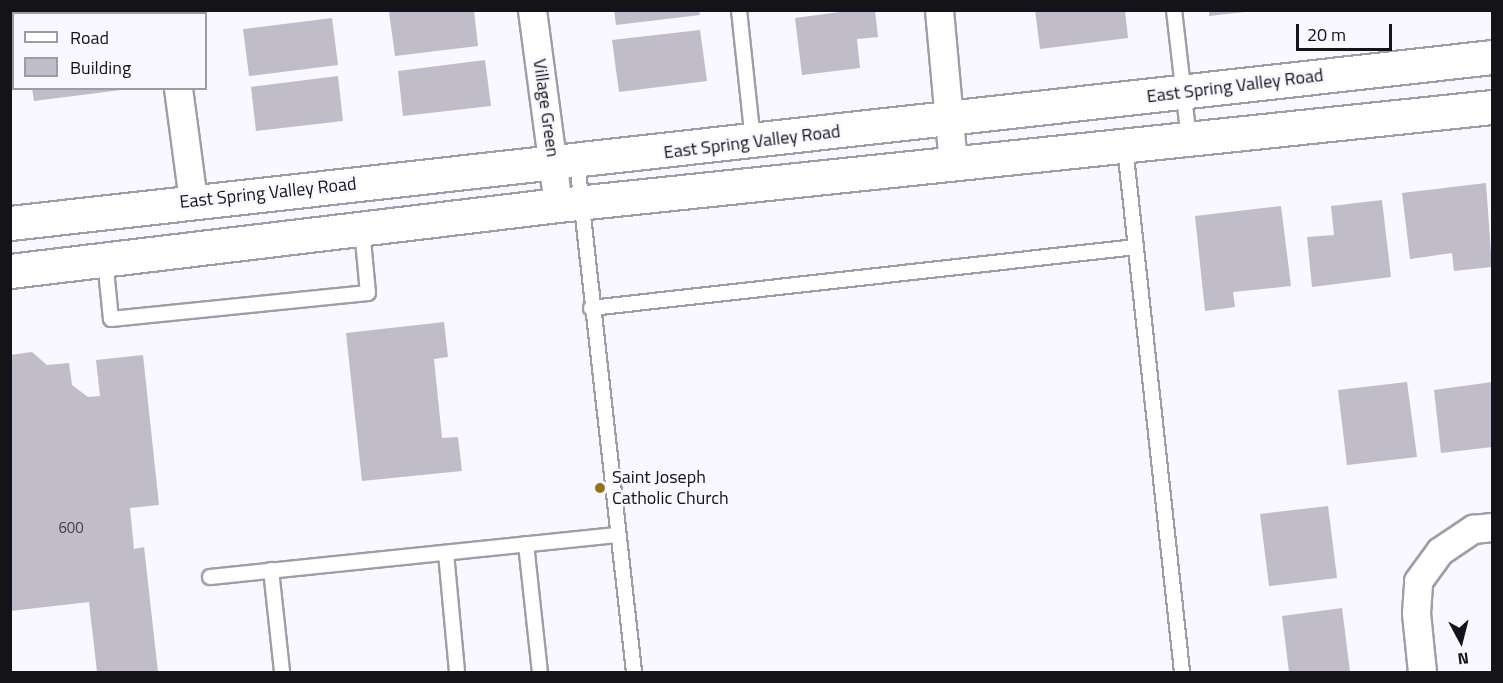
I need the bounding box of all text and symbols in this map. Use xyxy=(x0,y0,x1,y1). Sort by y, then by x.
legend xyxy=(12,12,207,90)
scale bar xyxy=(1299,12,1395,50)
text: 20 m xyxy=(1307,21,1346,48)
text: Road xyxy=(70,24,109,51)
text: Building xyxy=(70,54,131,81)
street label: Village Green xyxy=(528,57,564,159)
street label: East Spring Valley Road xyxy=(1145,64,1325,108)
street label: East Spring Valley Road xyxy=(662,120,842,164)
street label: East Spring Valley Road xyxy=(178,173,358,213)
place label: Saint Joseph Catholic Church xyxy=(612,467,729,510)
marker: Saint Joseph Catholic Church xyxy=(593,481,607,495)
house number: 600 xyxy=(58,519,84,537)
north arrow xyxy=(1431,611,1491,671)
text: N xyxy=(1456,646,1470,671)

